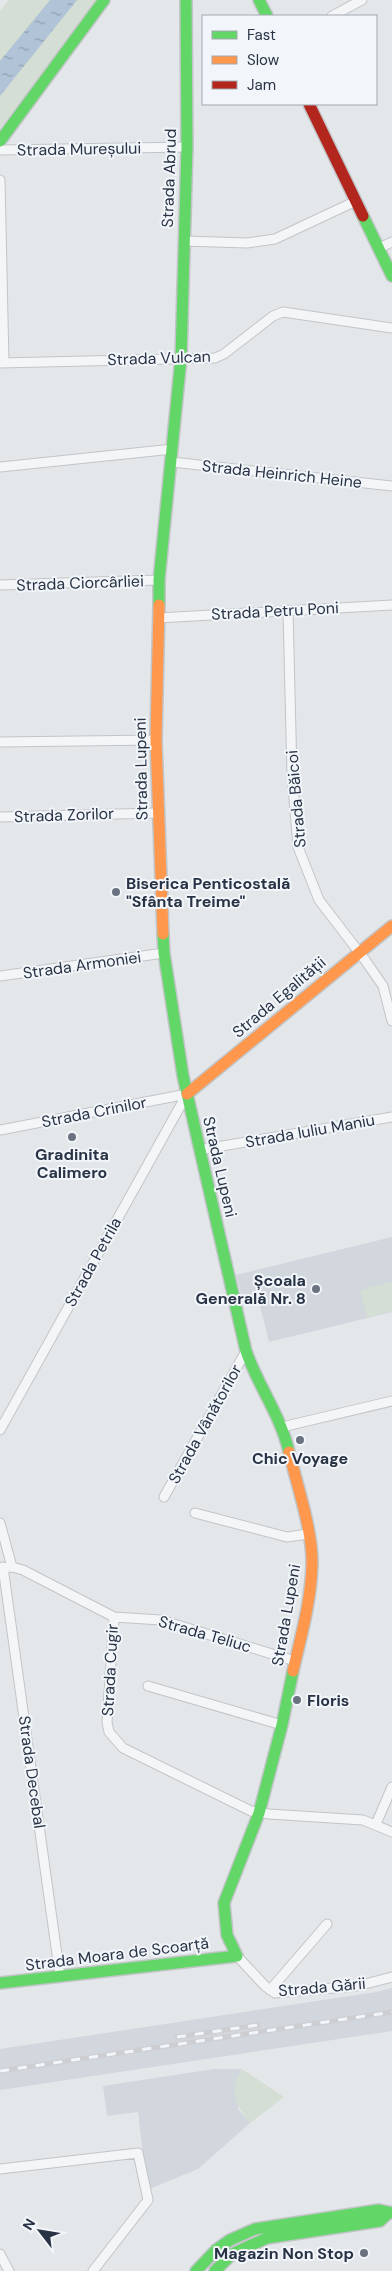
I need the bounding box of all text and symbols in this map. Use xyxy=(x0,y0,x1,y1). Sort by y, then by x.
legend xyxy=(202,15,377,105)
text: Fast xyxy=(247,25,276,45)
text: Slow xyxy=(247,50,280,70)
text: Jam xyxy=(247,75,276,95)
street label: Strada Abrud xyxy=(157,128,181,228)
street label: Strada Mureșului xyxy=(17,137,141,161)
street label: Strada Vulcan xyxy=(107,346,211,370)
street label: Strada Heinrich Heine xyxy=(201,455,363,493)
street label: Strada Ciorcârliei xyxy=(16,570,144,596)
street label: Strada Petru Poni xyxy=(211,597,339,625)
street label: Strada Lupeni xyxy=(130,717,152,821)
street label: Strada Băicoi xyxy=(281,749,311,849)
street label: Strada Zorilor xyxy=(14,803,114,827)
place label: Biserica Penticostală "Sfânta Treime" xyxy=(126,873,290,912)
marker: Biserica Penticostală "Sfânta Treime" xyxy=(110,886,122,898)
street label: Strada Armoniei xyxy=(21,946,143,984)
street label: Strada Egalității xyxy=(228,952,330,1042)
street label: Strada Crinilor xyxy=(40,1092,148,1132)
street label: Strada Iuliu Maniu xyxy=(244,1109,376,1153)
street label: Strada Lupeni xyxy=(198,1115,242,1219)
marker: Gradinita Calimero xyxy=(66,1131,78,1143)
place label: Gradinita Calimero xyxy=(35,1144,109,1183)
street label: Strada Petrila xyxy=(60,1214,126,1310)
place label: Școala Generală Nr. 8 xyxy=(196,1270,306,1309)
marker: Școala Generală Nr. 8 xyxy=(310,1283,322,1295)
street label: Strada Vânătorilor xyxy=(163,1360,247,1488)
marker: Chic Voyage xyxy=(294,1434,306,1446)
place label: Chic Voyage xyxy=(252,1448,348,1469)
street label: Strada Lupeni xyxy=(267,1563,305,1667)
street label: Strada Teliuc xyxy=(156,1611,254,1657)
street label: Strada Cugir xyxy=(97,1623,123,1717)
place label: Floris xyxy=(307,1690,349,1711)
marker: Floris xyxy=(291,1694,303,1706)
street label: Strada Decebal xyxy=(14,1714,50,1830)
street label: Strada Moara de Scoarță xyxy=(24,1932,210,1976)
street label: Strada Gării xyxy=(277,1973,367,2001)
north arrow xyxy=(15,2206,65,2256)
text: N xyxy=(19,2215,39,2233)
place label: Magazin Non Stop xyxy=(214,2243,354,2264)
marker: Magazin Non Stop xyxy=(358,2247,370,2259)

